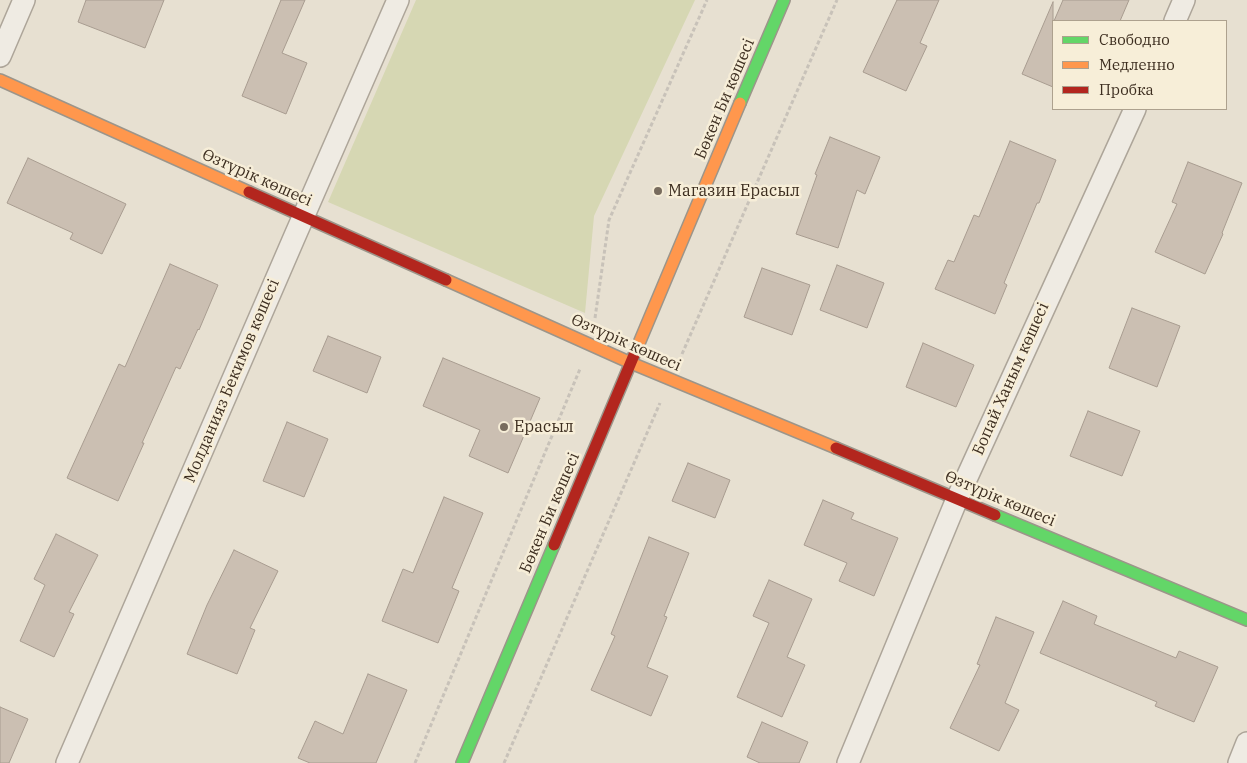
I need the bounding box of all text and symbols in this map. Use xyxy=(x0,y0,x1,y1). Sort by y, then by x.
legend xyxy=(1052,20,1227,110)
text: Свободно xyxy=(1099,30,1170,49)
street label: Бөкен Би көшесі xyxy=(691,36,759,162)
text: Медленно xyxy=(1099,55,1175,74)
text: Пробка xyxy=(1099,80,1154,99)
street label: Өзтүрік көшесі xyxy=(199,145,315,211)
place label: Магазин Ерасыл xyxy=(668,181,800,201)
marker: Магазин Ерасыл xyxy=(652,185,664,197)
street label: Молданияз Бекимов көшесі xyxy=(180,276,284,486)
street label: Бопай Ханым көшесі xyxy=(969,300,1053,458)
street label: Өзтүрік көшесі xyxy=(568,310,684,376)
place label: Ерасыл xyxy=(514,417,574,437)
marker: Ерасыл xyxy=(498,421,510,433)
street label: Бөкен Би көшесі xyxy=(516,450,584,576)
street label: Өзтүрік көшесі xyxy=(942,467,1058,531)

